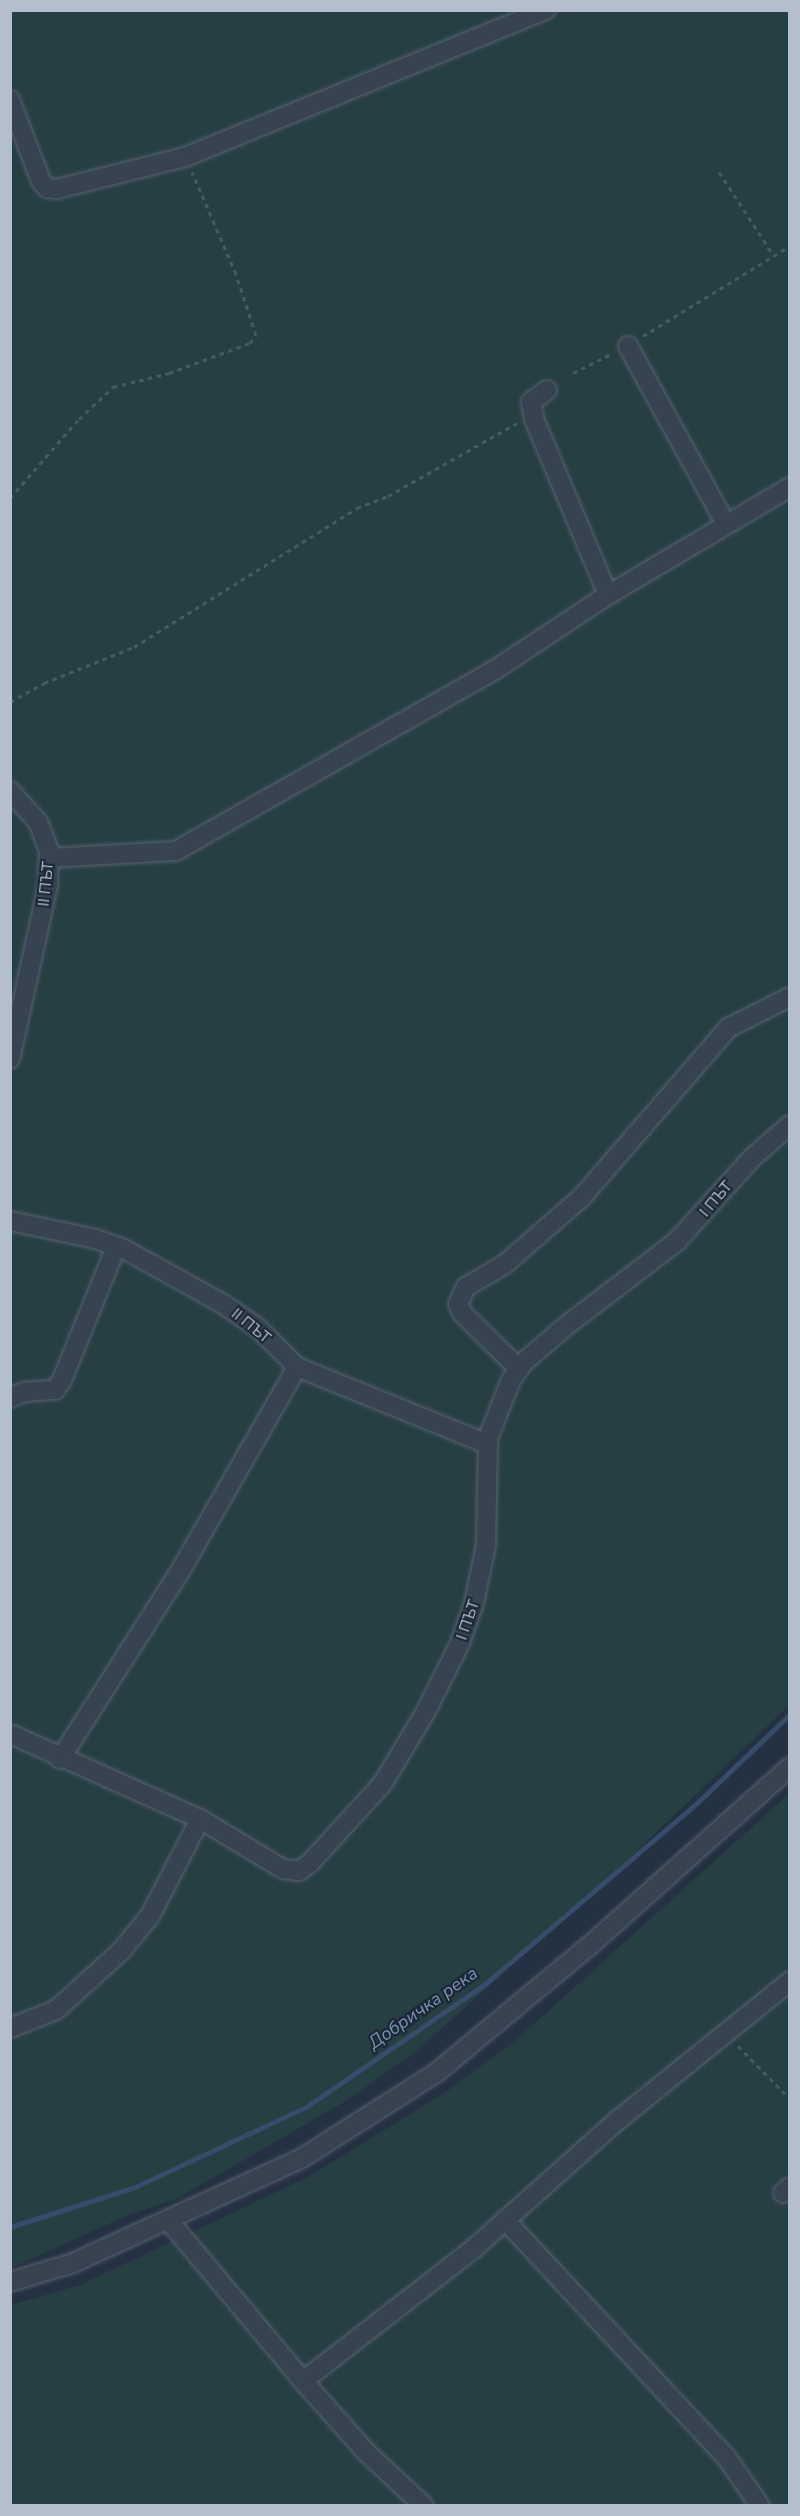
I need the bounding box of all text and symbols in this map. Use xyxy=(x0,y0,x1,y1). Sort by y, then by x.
street label: ІІ ПЪТ xyxy=(34,861,58,907)
street label: І ПЪТ xyxy=(695,1177,737,1221)
street label: ІІ ПЪТ xyxy=(227,1304,275,1348)
street label: І ПЪТ xyxy=(452,1597,484,1643)
water label: Добричка река xyxy=(364,1962,482,2054)

